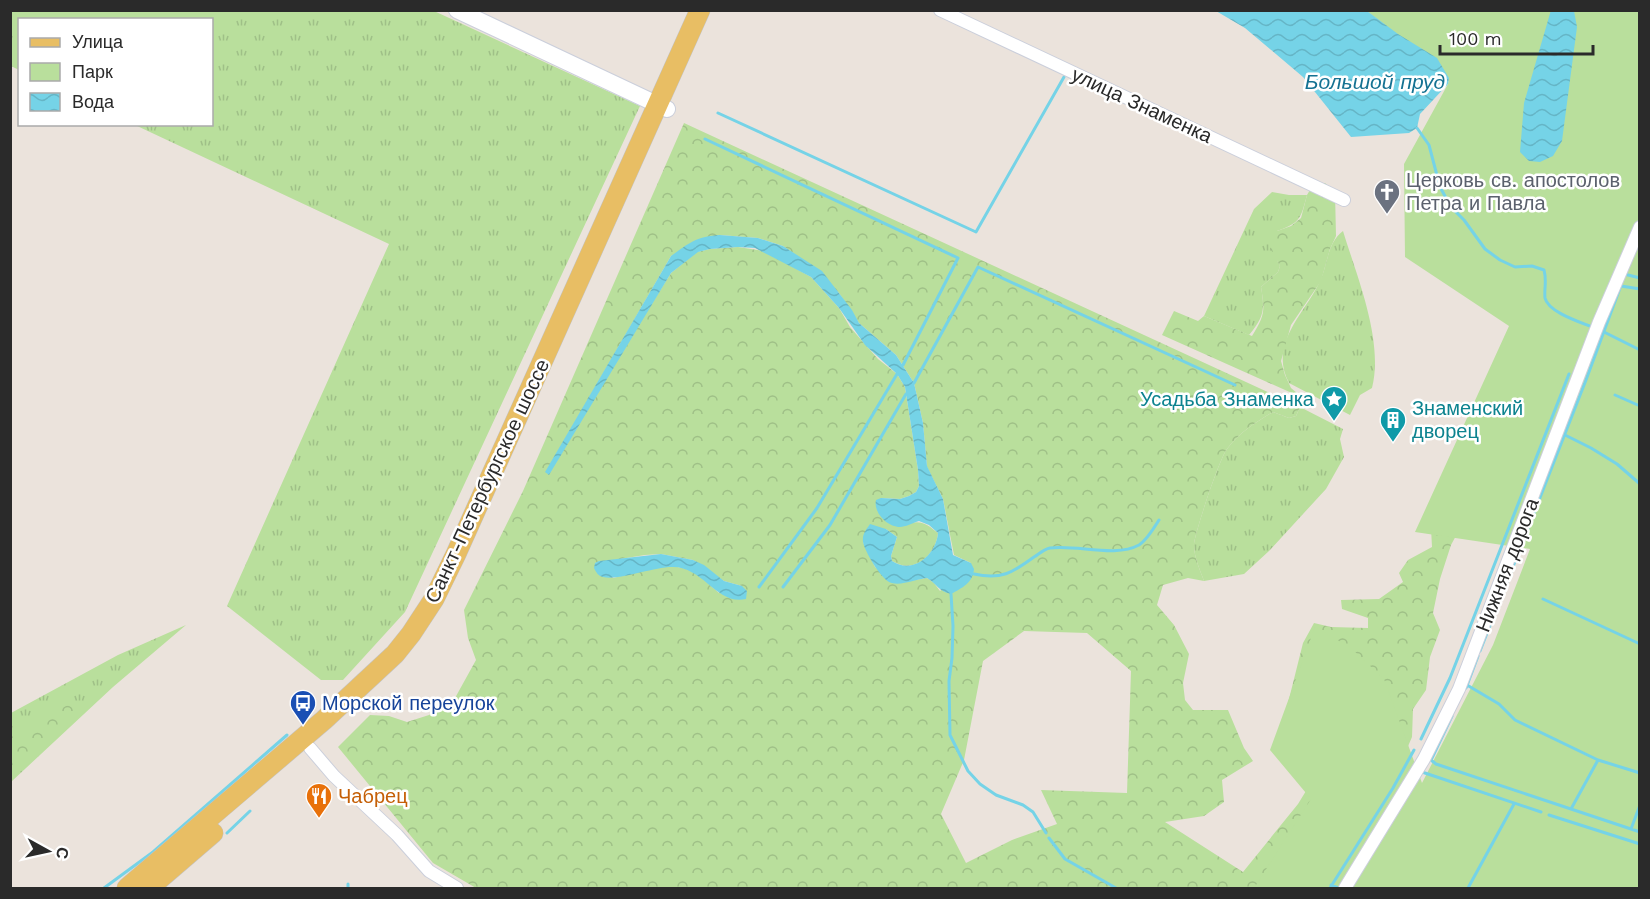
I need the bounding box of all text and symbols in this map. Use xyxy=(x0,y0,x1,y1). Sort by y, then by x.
legend xyxy=(18,18,213,126)
scale bar xyxy=(1440,18,1593,56)
text: 100 m xyxy=(1449,28,1502,49)
text: Улица xyxy=(72,31,124,52)
text: Парк xyxy=(72,61,113,82)
street label: улица Знаменка xyxy=(1068,62,1217,148)
water label: Большой пруд xyxy=(1305,69,1445,94)
text: Вода xyxy=(72,91,115,112)
place label: Церковь св. апостолов Петра и Павла xyxy=(1406,168,1620,215)
church icon: Церковь св. апостолов Петра и Павла xyxy=(1372,177,1402,215)
street label: Санкт-Петербургское шоссе xyxy=(420,355,554,607)
place icon: Усадьба Знаменка xyxy=(1319,384,1349,422)
place label: Усадьба Знаменка xyxy=(1140,387,1315,411)
place label: Знаменский дворец xyxy=(1412,396,1523,443)
building icon: Знаменский дворец xyxy=(1378,405,1408,443)
street label: Нижняя дорога xyxy=(1470,494,1544,635)
bus stop icon: Морской переулок xyxy=(288,688,318,726)
place label: Морской переулок xyxy=(322,691,495,715)
restaurant icon: Чабрец xyxy=(304,781,334,819)
place label: Чабрец xyxy=(338,784,408,808)
north arrow xyxy=(18,821,78,881)
text: С xyxy=(52,846,73,860)

